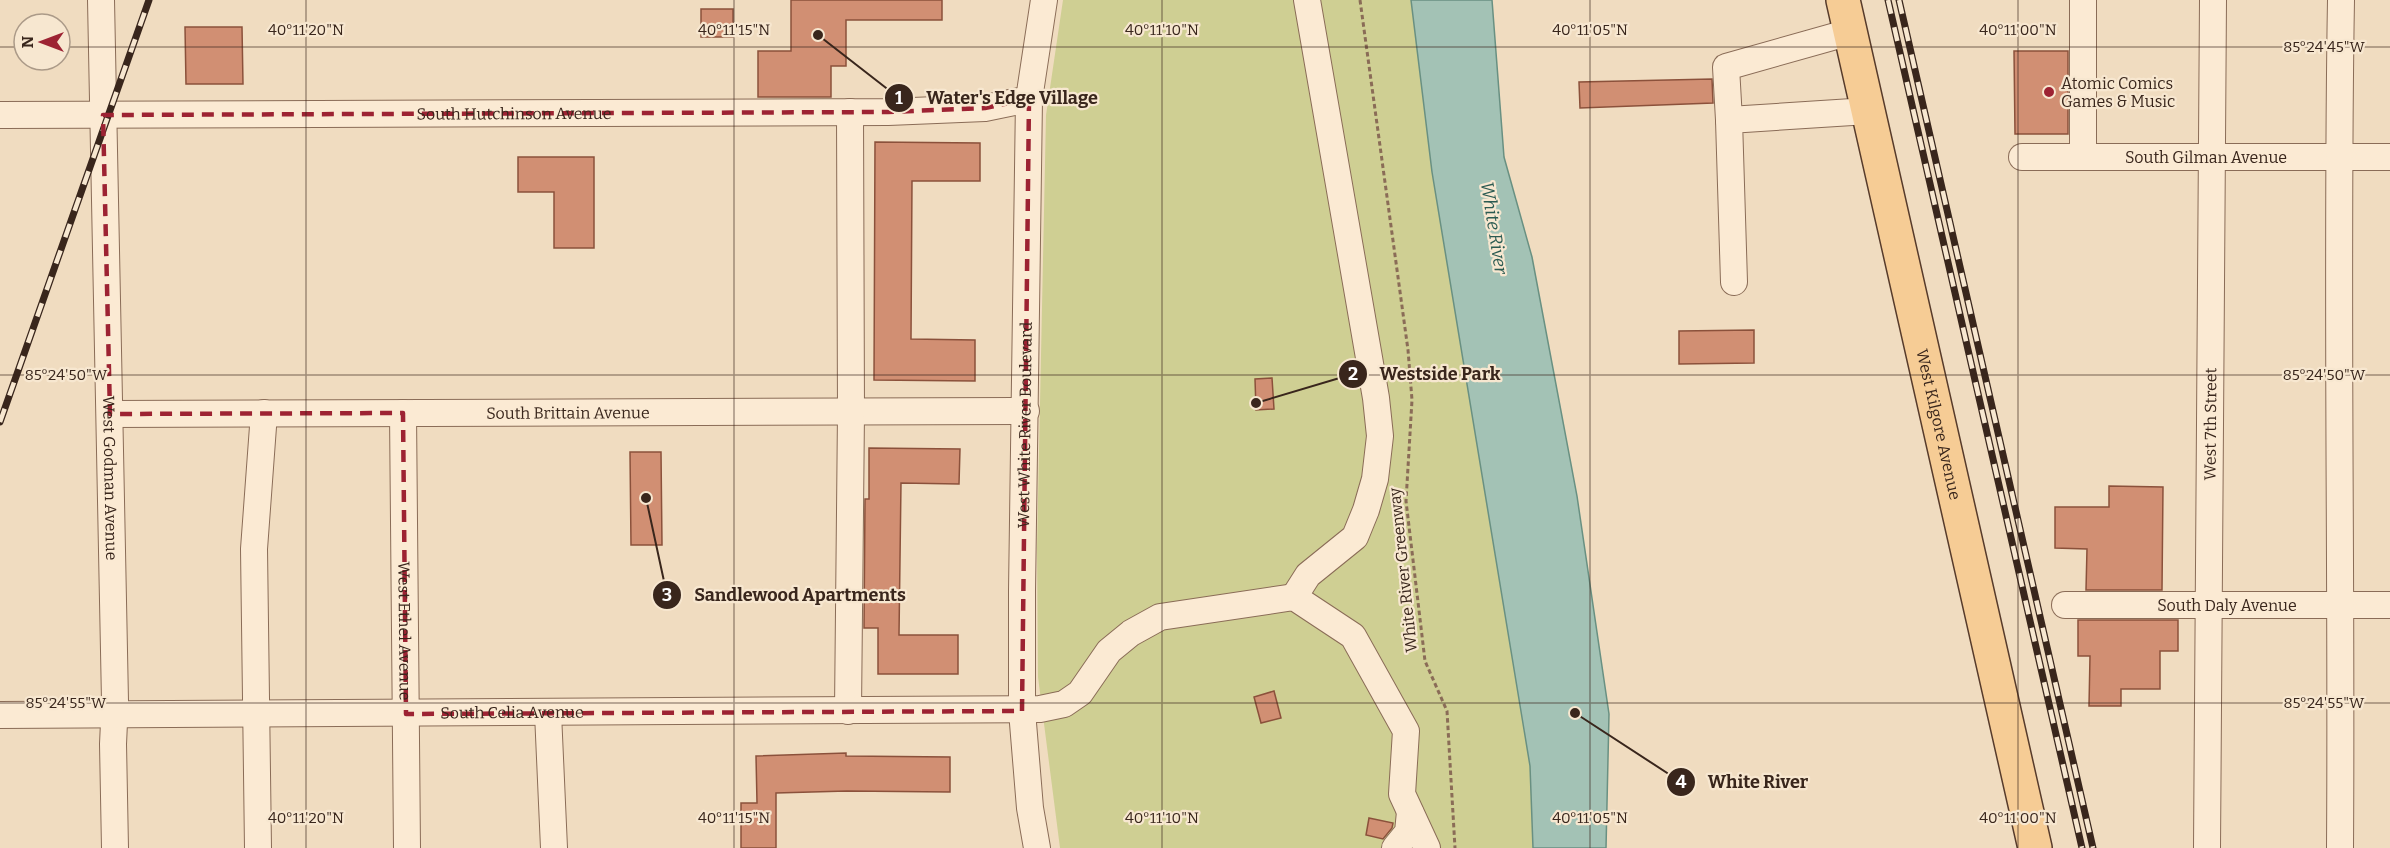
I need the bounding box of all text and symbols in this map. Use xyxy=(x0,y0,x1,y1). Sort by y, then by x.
north arrow xyxy=(12,12,72,72)
text: 40°11'20"N xyxy=(268,21,344,39)
text: 40°11'15"N xyxy=(698,21,770,39)
text: 40°11'10"N xyxy=(1125,21,1199,39)
text: 40°11'05"N xyxy=(1552,21,1628,39)
text: 40°11'00"N xyxy=(1979,21,2057,39)
text: N xyxy=(18,36,37,48)
text: 85°24'45"W xyxy=(2283,38,2365,56)
place label: Atomic Comics Games & Music xyxy=(2061,74,2175,111)
callout: Water's Edge Village xyxy=(884,80,1110,116)
marker: Atomic Comics Games & Music xyxy=(2042,85,2056,99)
text: 1 xyxy=(895,87,903,109)
text: Water's Edge Village xyxy=(926,87,1098,109)
street label: South Hutchinson Avenue xyxy=(417,103,611,123)
street label: South Gilman Avenue xyxy=(2125,148,2287,167)
water label: White River xyxy=(1476,180,1512,276)
street label: West White River Boulevard xyxy=(1013,321,1035,528)
street label: West Kilgore Avenue xyxy=(1913,347,1965,501)
callout: Westside Park xyxy=(1338,356,1513,392)
text: 2 xyxy=(1348,363,1358,385)
text: Westside Park xyxy=(1379,363,1501,385)
text: 85°24'50"W xyxy=(25,366,108,384)
text: 85°24'50"W xyxy=(2283,366,2366,384)
street label: West 7th Street xyxy=(2200,367,2220,480)
street label: West Godman Avenue xyxy=(99,395,122,560)
street label: South Brittain Avenue xyxy=(486,403,650,422)
street label: White River Greenway xyxy=(1385,486,1421,653)
street label: West Ethel Avenue xyxy=(395,561,415,700)
callout: Sandlewood Apartments xyxy=(652,577,918,613)
text: 3 xyxy=(662,584,672,606)
text: Sandlewood Apartments xyxy=(694,584,906,606)
street label: South Daly Avenue xyxy=(2157,596,2297,615)
text: 85°24'55"W xyxy=(26,694,107,712)
text: 85°24'55"W xyxy=(2284,694,2365,712)
street label: South Celia Avenue xyxy=(440,702,584,722)
callout: White River xyxy=(1666,764,1820,800)
text: 4 xyxy=(1676,771,1687,793)
text: White River xyxy=(1708,771,1809,793)
text: 40°11'20"N xyxy=(268,809,344,827)
text: 40°11'15"N xyxy=(698,809,770,827)
text: 40°11'10"N xyxy=(1125,809,1199,827)
text: 40°11'05"N xyxy=(1552,809,1628,827)
text: 40°11'00"N xyxy=(1979,809,2057,827)

